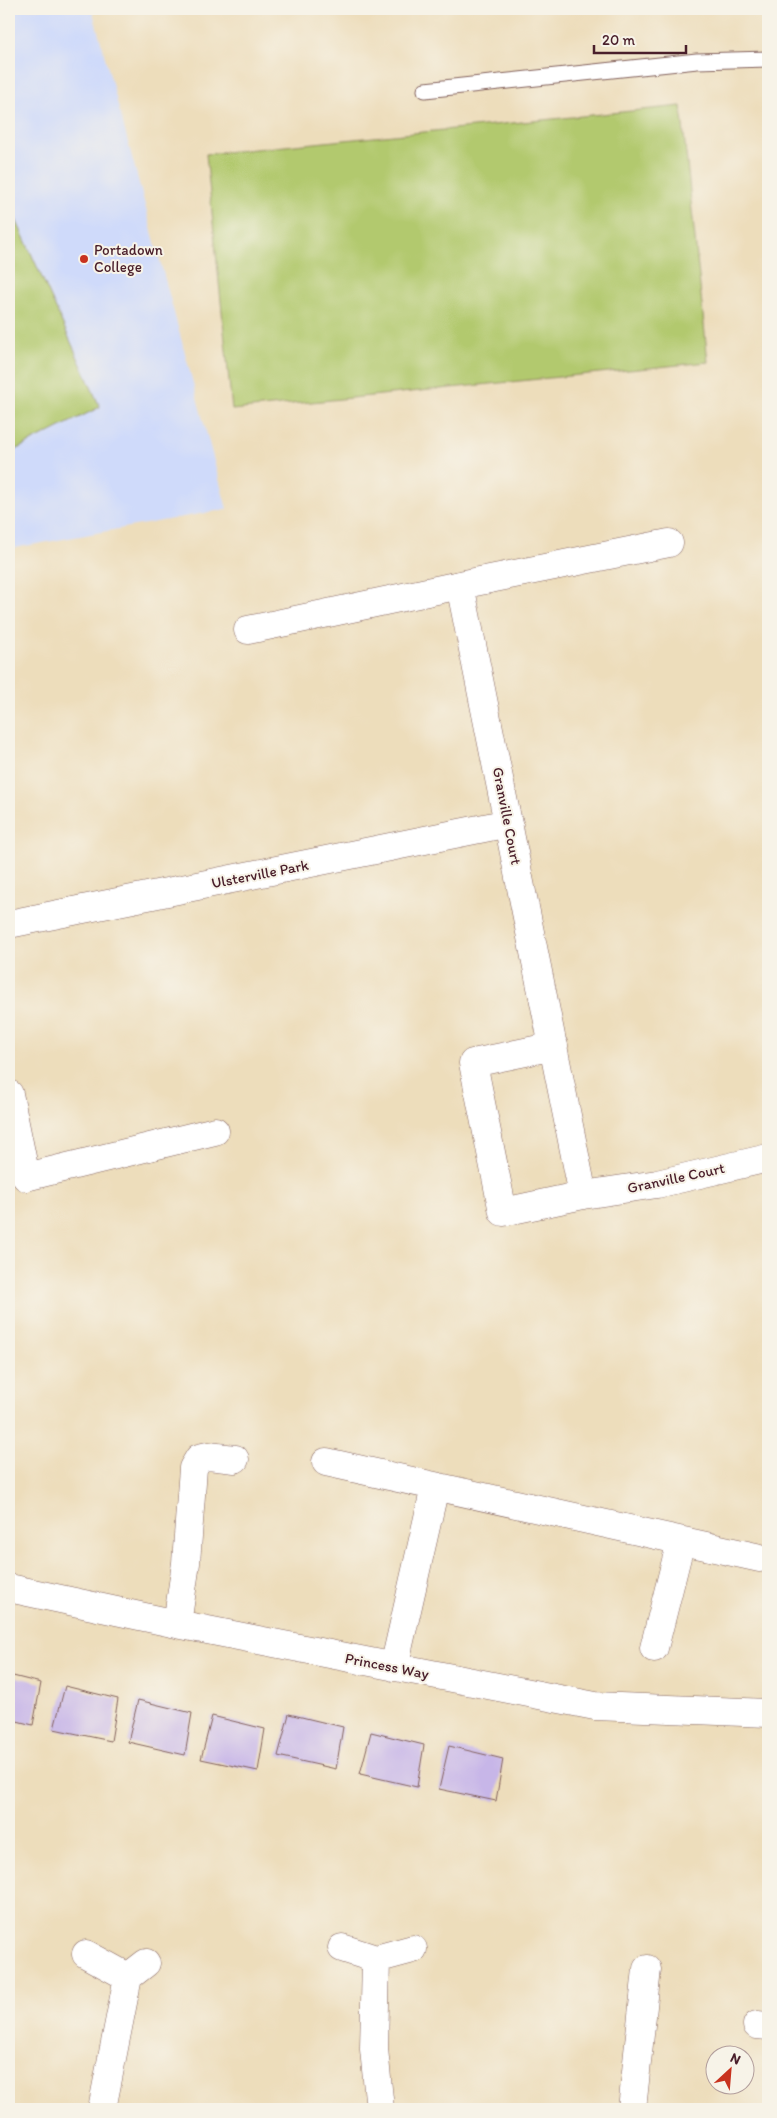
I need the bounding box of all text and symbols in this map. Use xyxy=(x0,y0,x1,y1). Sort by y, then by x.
scale bar xyxy=(594,22,687,54)
text: 20 m xyxy=(602,31,636,49)
place label: Portadown College xyxy=(94,241,163,276)
marker: Portadown College xyxy=(78,253,90,265)
street label: Granville Court xyxy=(489,766,525,867)
street label: Ulsterville Park xyxy=(210,856,310,892)
street label: Granville Court xyxy=(626,1159,727,1197)
street label: Princess Way xyxy=(344,1649,430,1683)
north arrow xyxy=(704,2046,754,2096)
text: N xyxy=(728,2049,743,2068)

